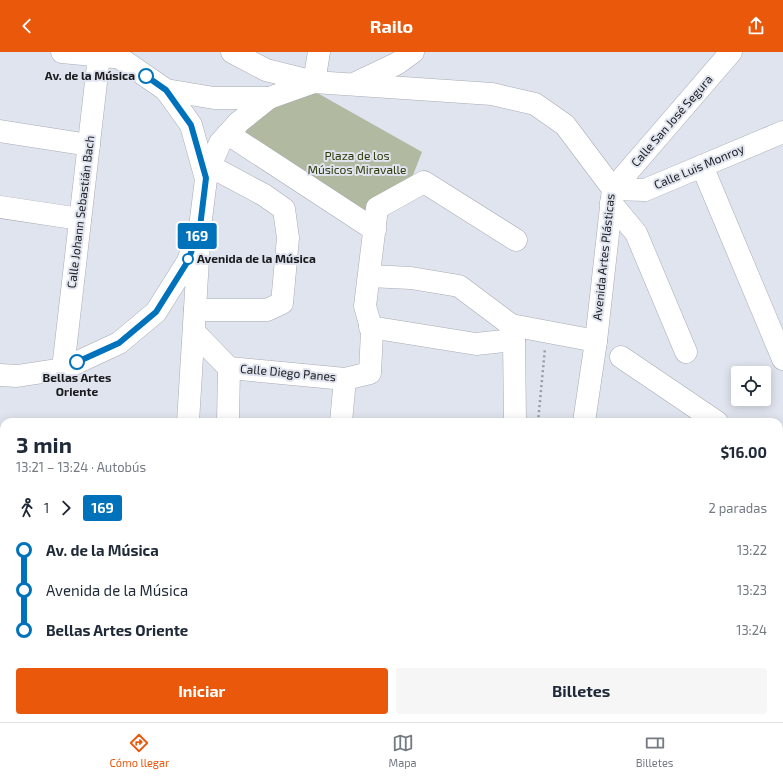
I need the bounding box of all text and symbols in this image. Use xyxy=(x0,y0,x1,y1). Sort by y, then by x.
icon: back xyxy=(16,15,38,37)
text: Railo xyxy=(370,15,413,37)
icon: share xyxy=(745,15,767,37)
place label: Av. de la Música xyxy=(45,68,135,82)
marker: Av. de la Música xyxy=(138,68,154,84)
street label: Calle San José Segura xyxy=(628,72,715,169)
street label: Calle Johann Sebastián Bach xyxy=(64,135,96,289)
street label: Calle Luis Monroy xyxy=(651,141,746,191)
park label: Plaza de los Músicos Miravalle xyxy=(307,148,407,176)
street label: Avenida Artes Plásticas xyxy=(589,193,617,321)
line badge: 169 xyxy=(174,223,220,249)
text: 169 xyxy=(186,227,208,244)
place label: Avenida de la Música xyxy=(197,251,316,265)
marker: Avenida de la Música xyxy=(182,253,194,265)
marker: Bellas Artes Oriente xyxy=(69,354,85,370)
street label: Calle Diego Panes xyxy=(239,361,337,383)
map controls xyxy=(731,366,771,406)
button: locate xyxy=(731,366,771,406)
place label: Bellas Artes Oriente xyxy=(43,370,111,398)
text: 3 min xyxy=(16,431,72,457)
text: $16.00 xyxy=(720,443,767,461)
text: 13:21 – 13:24 · Autobús xyxy=(16,459,146,475)
icon: walk xyxy=(16,497,38,519)
icon: forward xyxy=(55,497,77,519)
text: 169 xyxy=(91,499,114,516)
text: 1 xyxy=(44,500,49,516)
text: 2 paradas xyxy=(709,500,767,516)
text: Av. de la Música xyxy=(46,541,159,559)
text: 13:22 xyxy=(737,542,767,558)
text: Avenida de la Música xyxy=(46,581,188,599)
text: 13:23 xyxy=(737,582,767,598)
text: Bellas Artes Oriente xyxy=(46,621,188,639)
text: 13:24 xyxy=(736,622,767,638)
button: Iniciar xyxy=(16,668,388,714)
button: Billetes xyxy=(396,668,767,714)
tab: Cómo llegar xyxy=(110,732,169,769)
tab: Mapa xyxy=(389,732,417,769)
tab: Billetes xyxy=(636,732,673,769)

